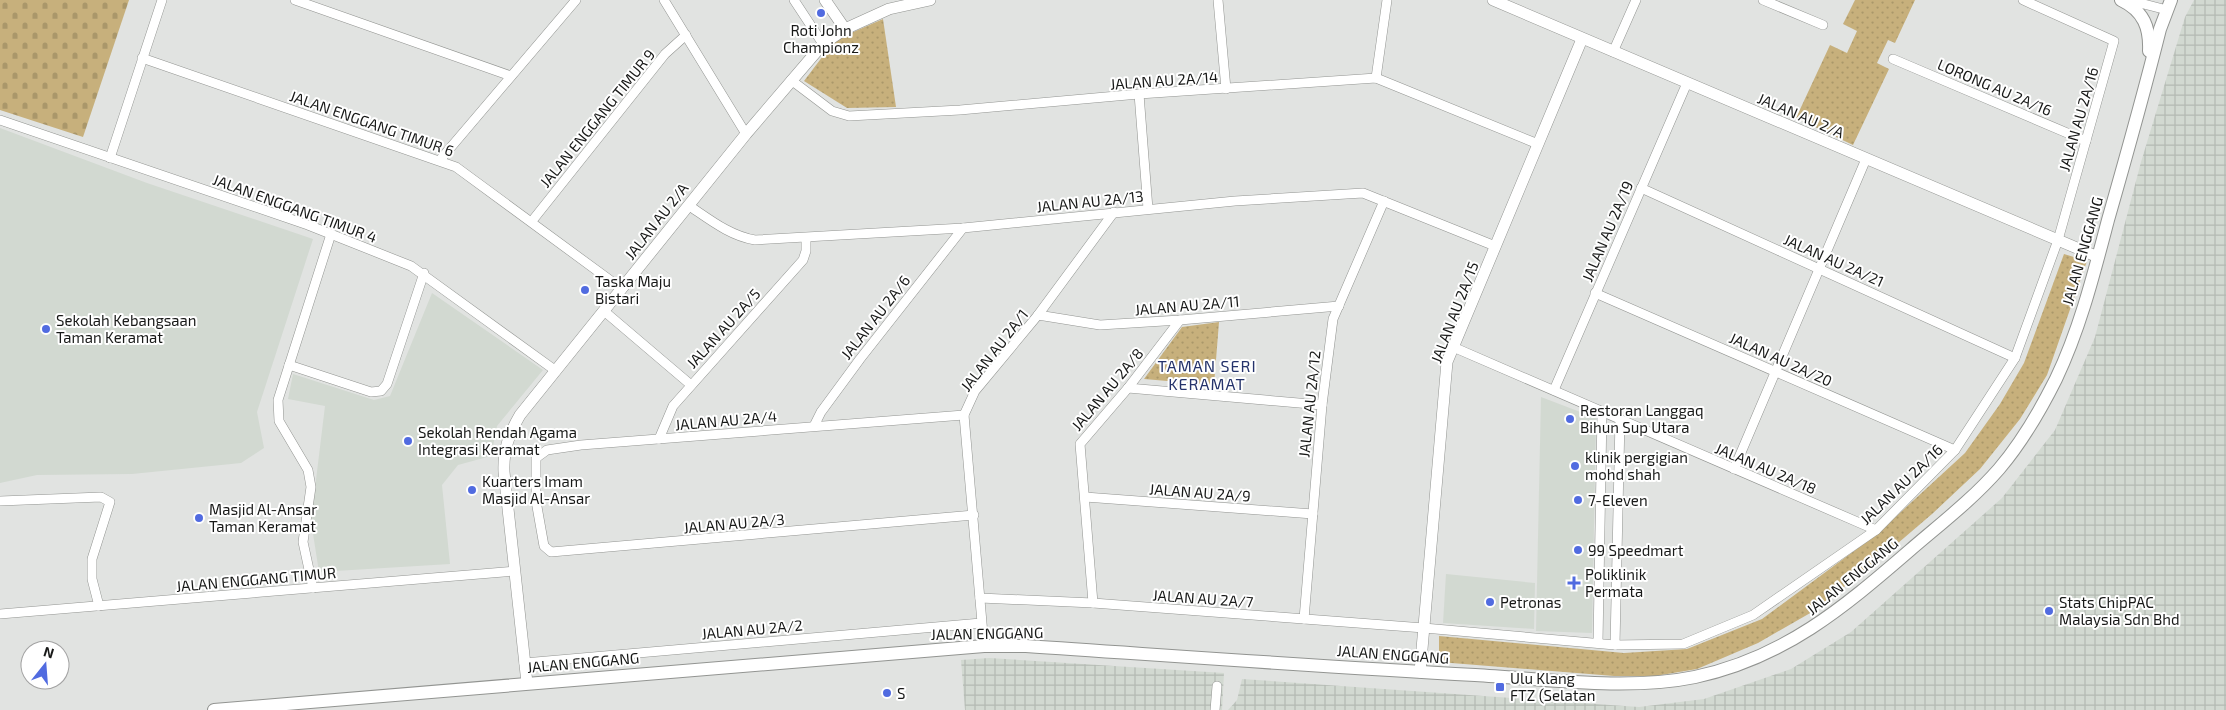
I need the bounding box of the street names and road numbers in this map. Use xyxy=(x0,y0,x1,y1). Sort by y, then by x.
street label: JALAN ENGGANG TIMUR 9 xyxy=(536,45,658,191)
street label: LORONG AU 2A/16 xyxy=(1935,55,2055,119)
street label: JALAN AU 2A/16 xyxy=(2055,65,2101,173)
street label: JALAN AU 2A/14 xyxy=(1109,67,1219,93)
street label: JALAN ENGGANG TIMUR 6 xyxy=(288,86,456,160)
street label: JALAN AU 2/A xyxy=(1755,89,1848,142)
street label: JALAN ENGGANG TIMUR 4 xyxy=(211,170,379,246)
street label: JALAN AU 2A/19 xyxy=(1578,178,1636,284)
street label: JALAN AU 2/A xyxy=(620,179,692,263)
street label: JALAN AU 2A/13 xyxy=(1036,186,1144,216)
street label: JALAN ENGGANG xyxy=(2058,194,2106,308)
street label: JALAN AU 2A/21 xyxy=(1781,230,1887,290)
street label: JALAN AU 2A/15 xyxy=(1426,259,1482,365)
street label: JALAN AU 2A/6 xyxy=(837,271,913,363)
street label: JALAN AU 2A/5 xyxy=(682,284,764,372)
street label: JALAN AU 2A/11 xyxy=(1134,291,1240,319)
street label: JALAN AU 2A/1 xyxy=(956,305,1032,395)
street label: JALAN AU 2A/20 xyxy=(1727,328,1835,390)
street label: JALAN AU 2A/8 xyxy=(1067,344,1147,434)
street label: JALAN AU 2A/12 xyxy=(1294,350,1324,458)
street label: JALAN AU 2A/4 xyxy=(674,407,778,433)
street label: JALAN AU 2A/18 xyxy=(1713,439,1819,497)
street label: JALAN AU 2A/16 xyxy=(1856,440,1946,528)
street label: JALAN AU 2A/9 xyxy=(1149,479,1251,505)
street label: JALAN AU 2A/3 xyxy=(683,510,785,536)
street label: JALAN ENGGANG xyxy=(1803,534,1901,618)
street label: JALAN ENGGANG TIMUR xyxy=(175,563,337,595)
street label: JALAN AU 2A/7 xyxy=(1152,586,1254,611)
street label: JALAN AU 2A/2 xyxy=(701,616,803,642)
street label: JALAN ENGGANG xyxy=(931,623,1043,643)
street label: JALAN ENGGANG xyxy=(1336,641,1450,667)
street label: JALAN ENGGANG xyxy=(526,648,640,676)

